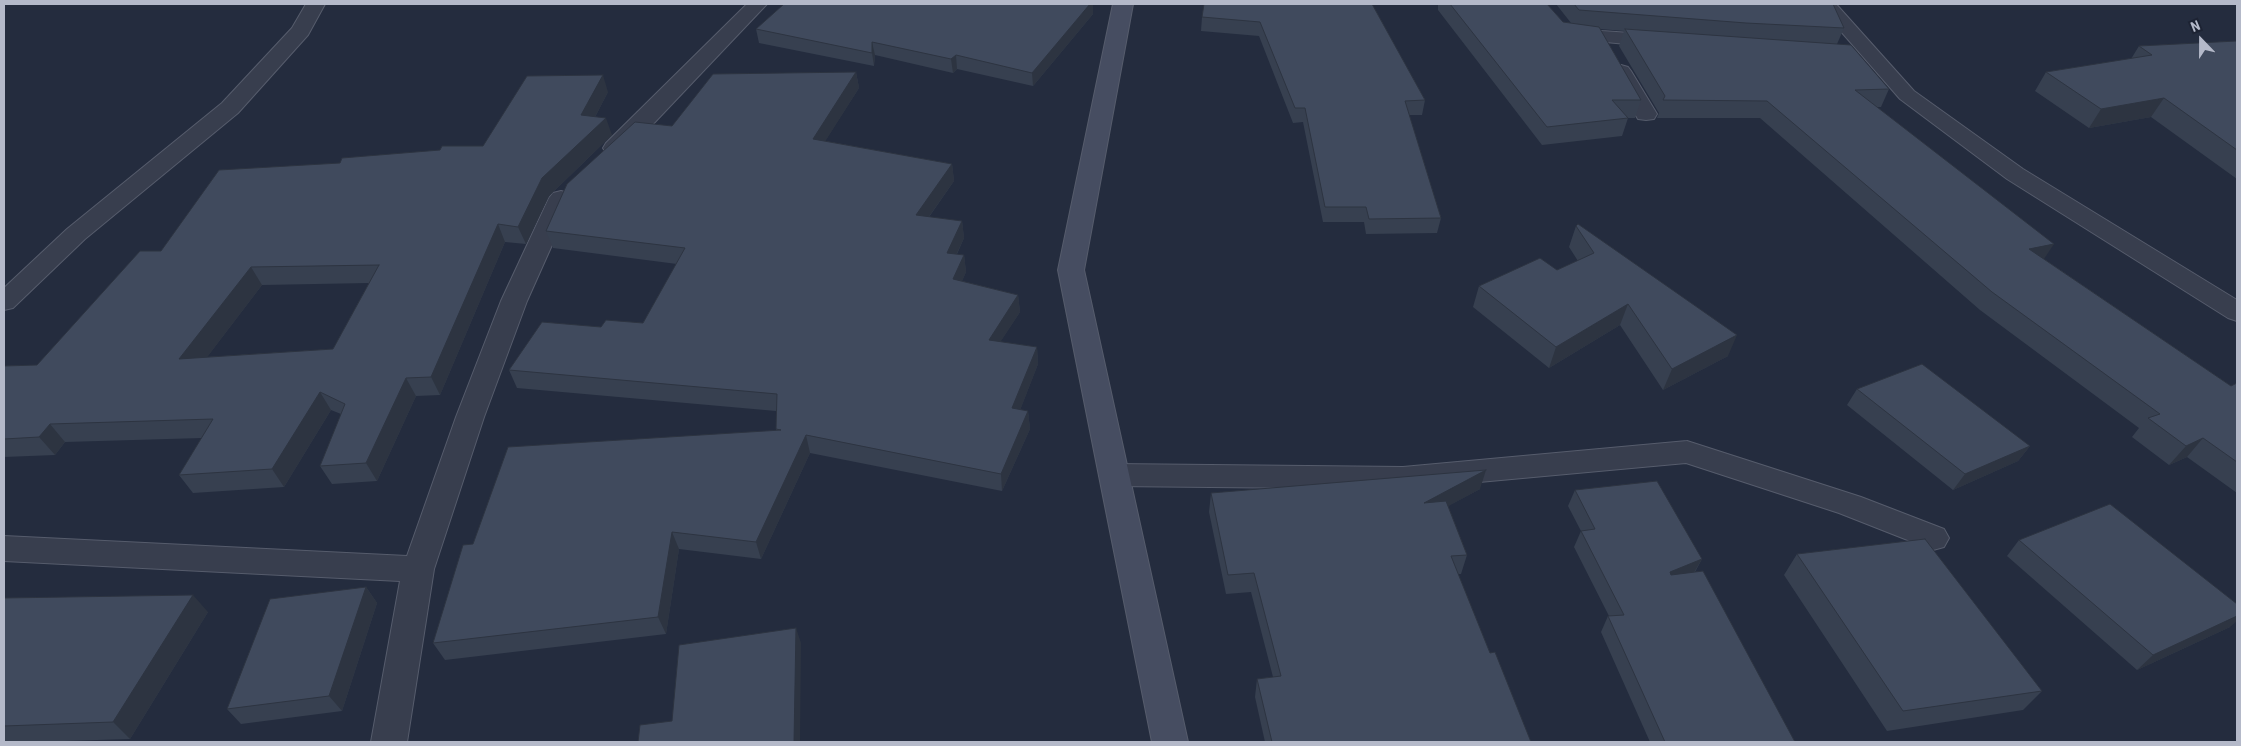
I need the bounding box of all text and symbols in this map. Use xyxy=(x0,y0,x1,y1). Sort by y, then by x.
north arrow xyxy=(2176,15,2226,65)
text: N xyxy=(2188,17,2202,35)

